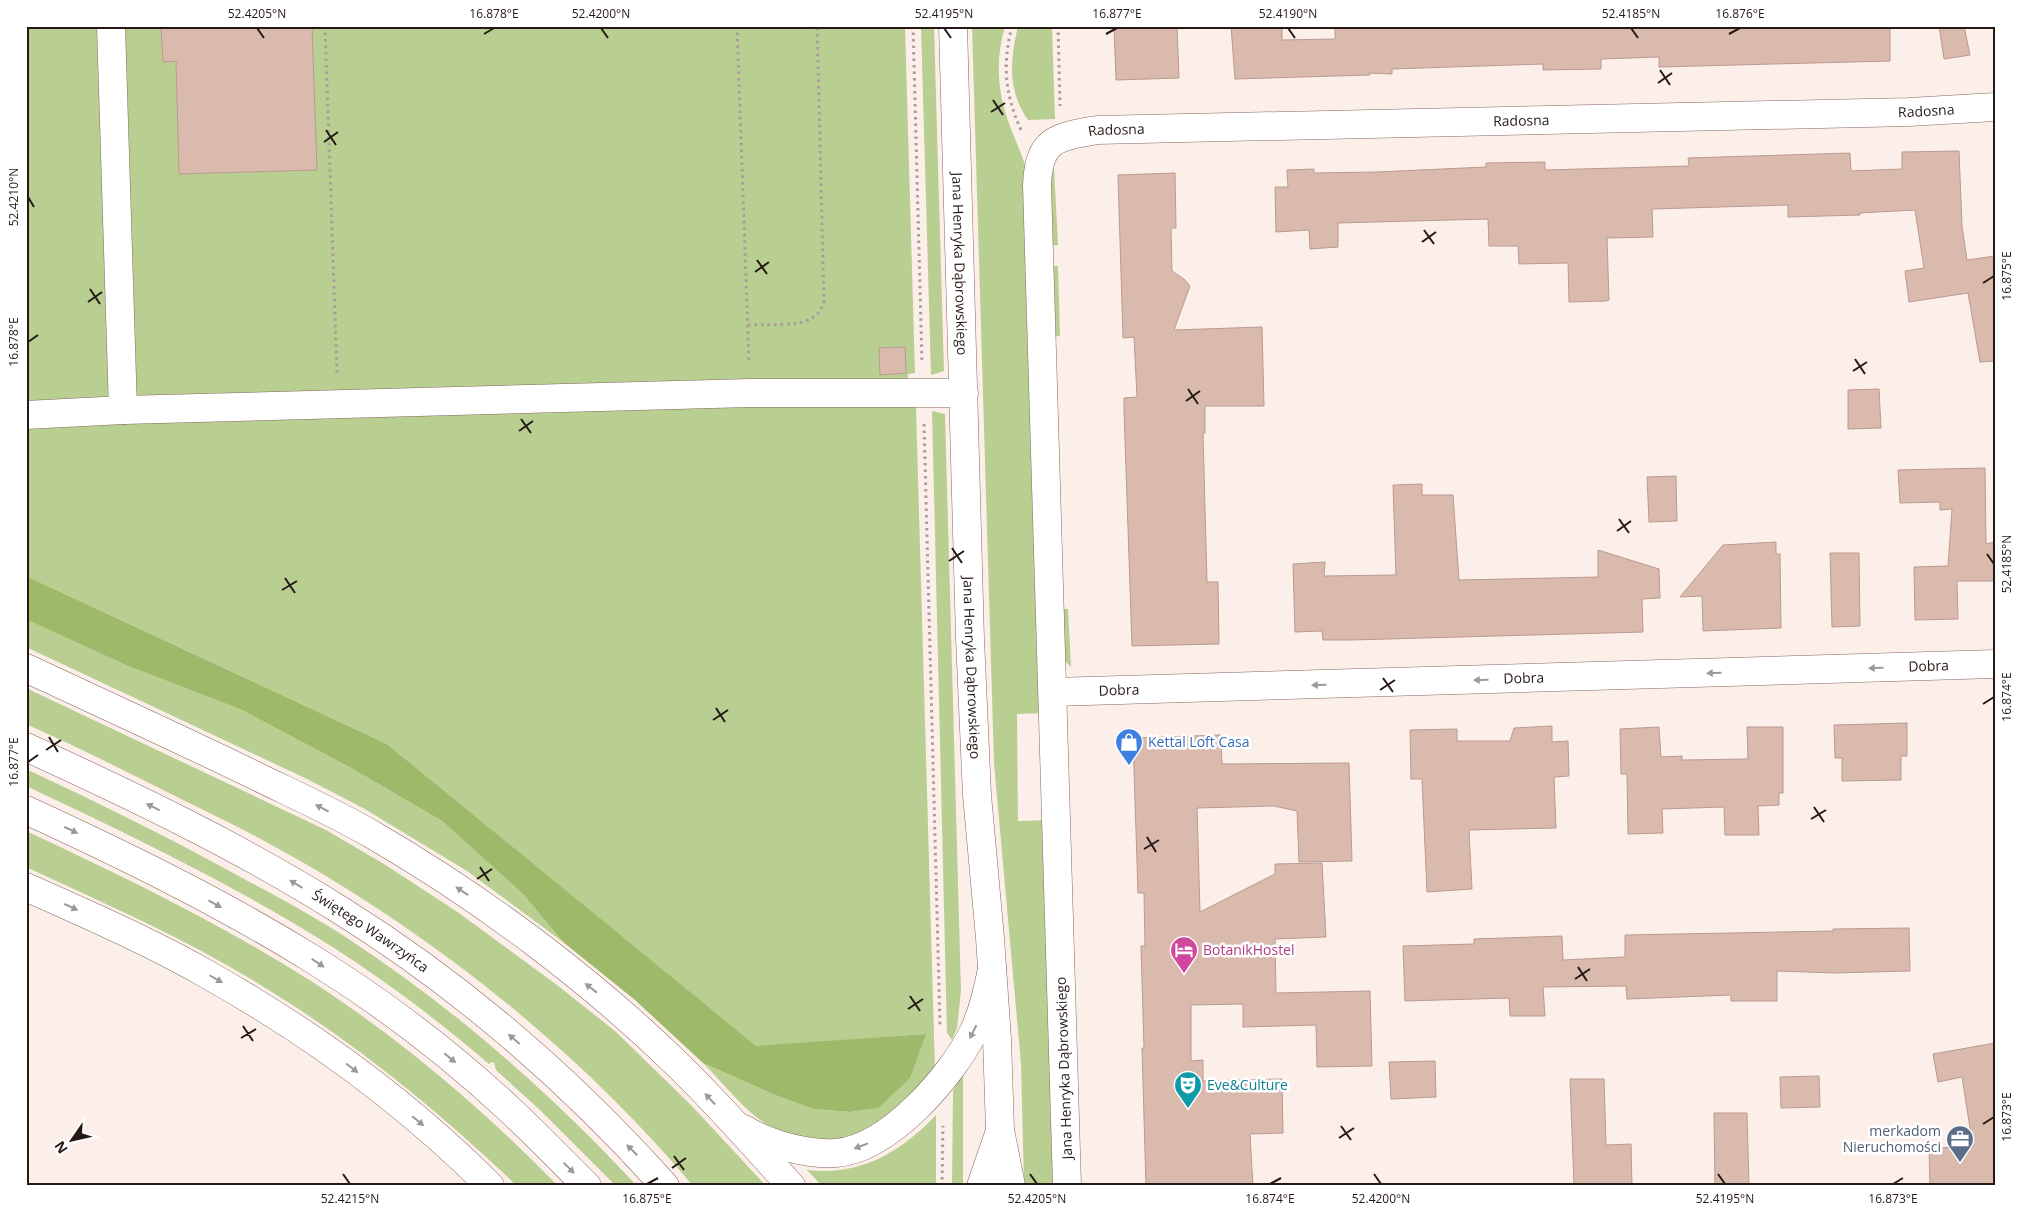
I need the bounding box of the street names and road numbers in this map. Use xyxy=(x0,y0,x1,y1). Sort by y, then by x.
street label: Radosna xyxy=(1898,99,1955,121)
street label: Radosna xyxy=(1493,110,1550,130)
street label: Radosna xyxy=(1086,119,1145,140)
street label: Jana Henryka Dąbrowskiego xyxy=(948,170,972,356)
street label: Jana Henryka Dąbrowskiego xyxy=(959,574,985,760)
street label: Dobra xyxy=(1908,655,1949,676)
street label: Dobra xyxy=(1503,667,1544,688)
street label: Dobra xyxy=(1098,679,1140,700)
street label: Świętego Wawrzyńca xyxy=(309,885,433,976)
street label: Jana Henryka Dąbrowskiego xyxy=(1051,976,1076,1162)

